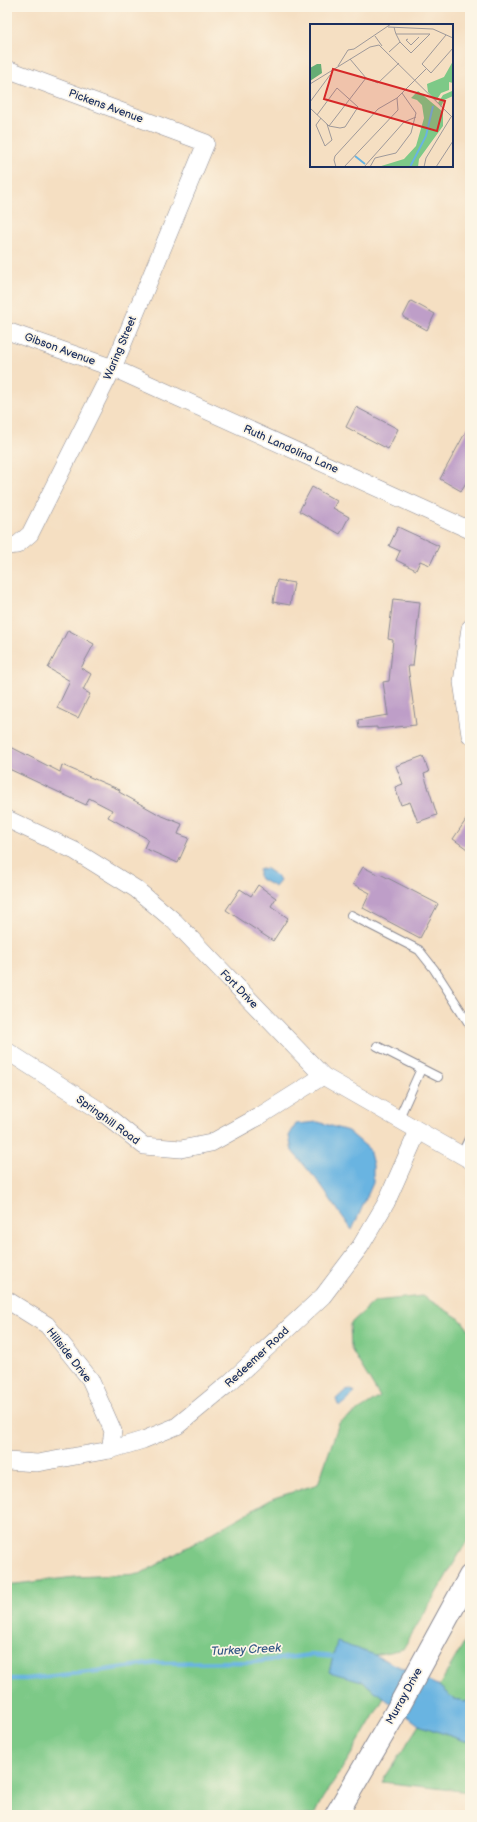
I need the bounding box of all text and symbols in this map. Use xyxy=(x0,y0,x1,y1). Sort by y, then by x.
inset map xyxy=(310,24,453,167)
street label: Pickens Avenue xyxy=(67,86,146,126)
street label: Waring Street xyxy=(101,314,139,382)
street label: Gibson Avenue xyxy=(23,330,98,368)
street label: Ruth Landolina Lane xyxy=(241,422,341,476)
street label: Fort Drive xyxy=(217,967,261,1011)
street label: Springhill Road xyxy=(74,1093,142,1147)
street label: Redeemer Road xyxy=(222,1324,292,1390)
street label: Hillside Drive xyxy=(44,1325,94,1385)
water label: Turkey Creek xyxy=(211,1641,282,1659)
street label: Murray Drive xyxy=(383,1665,425,1727)

